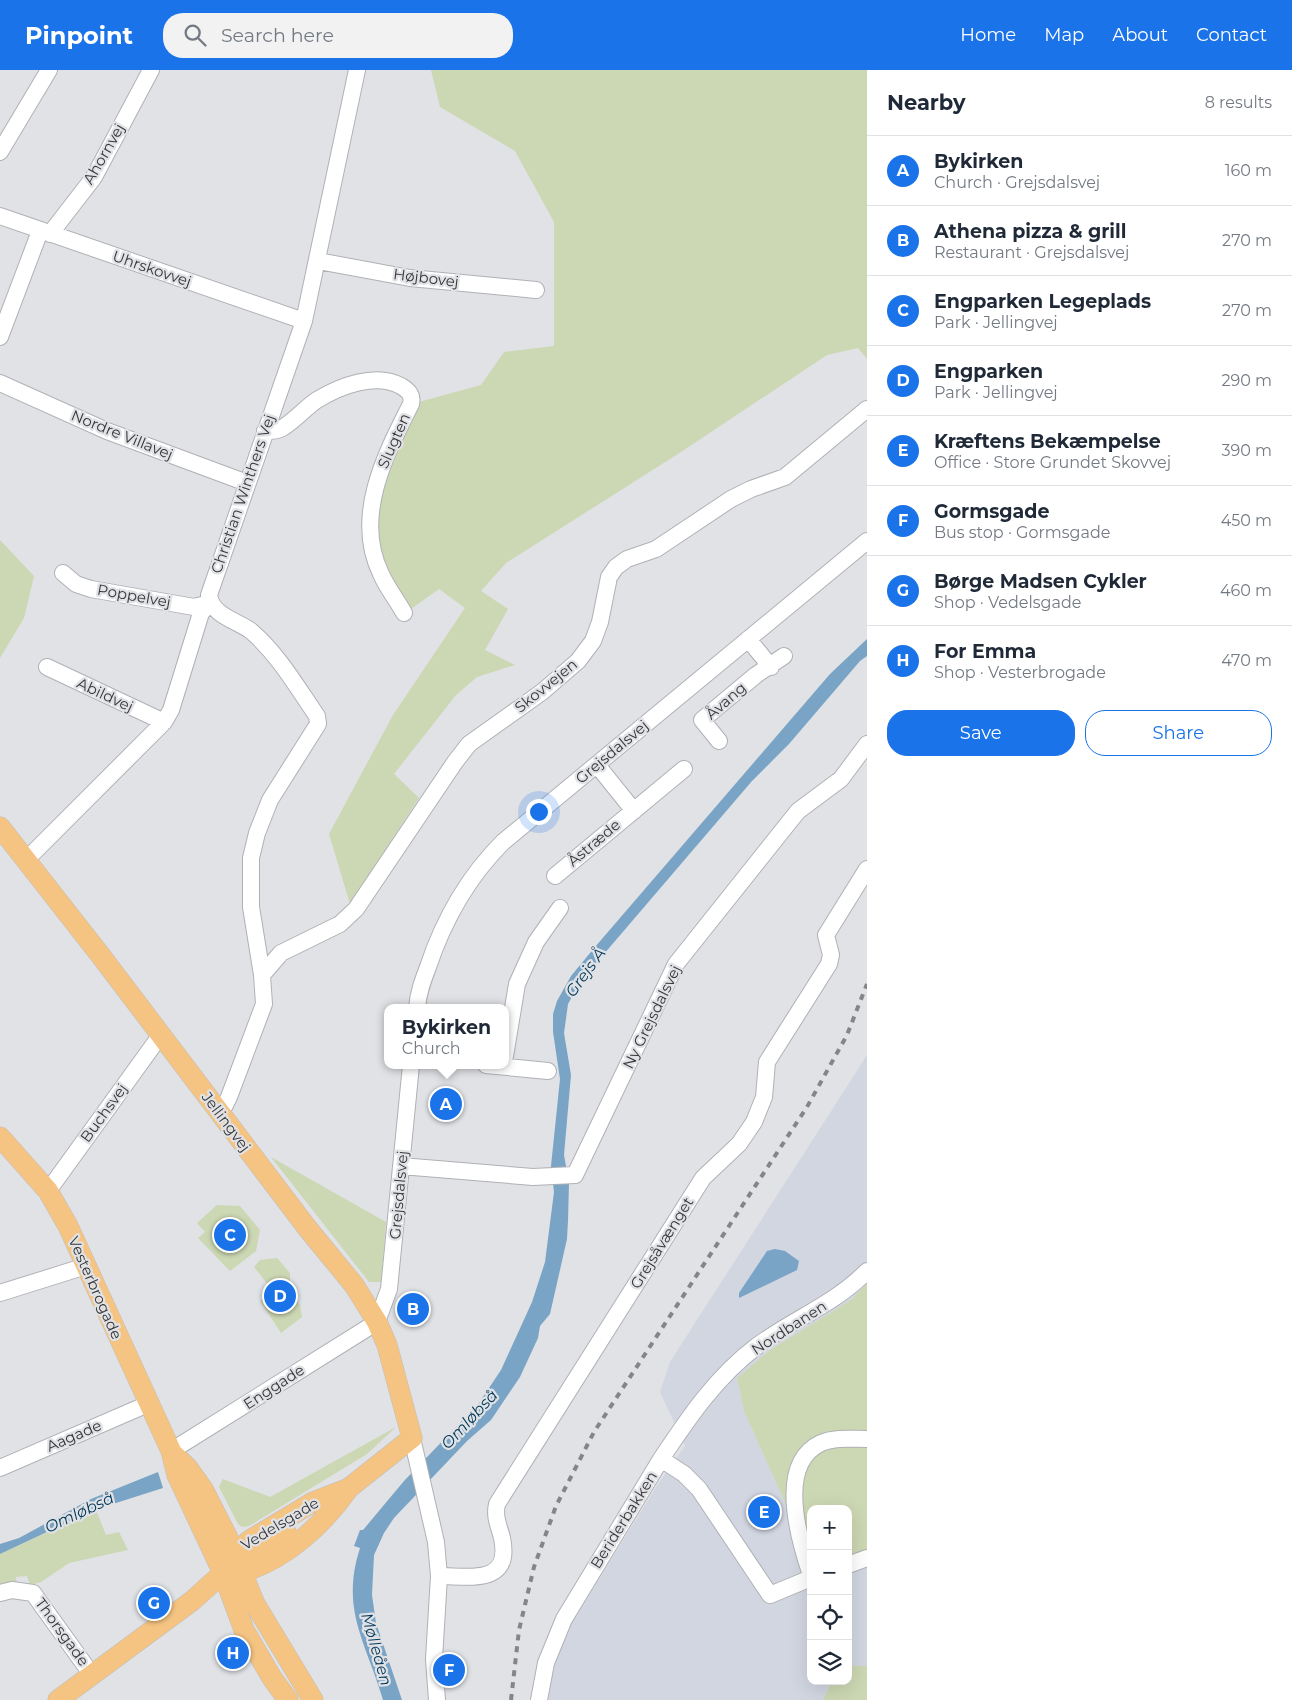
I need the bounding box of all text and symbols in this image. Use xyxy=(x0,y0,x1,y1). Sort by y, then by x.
search box xyxy=(163,13,513,58)
text: Pinpoint xyxy=(25,21,133,50)
icon: search xyxy=(181,21,209,49)
text: Search here xyxy=(221,24,334,47)
text: Home xyxy=(960,24,1016,46)
text: Map xyxy=(1044,24,1084,46)
text: About xyxy=(1112,24,1168,46)
text: Contact xyxy=(1196,24,1267,46)
text: Nearby xyxy=(887,90,966,115)
text: 8 results xyxy=(1205,93,1272,112)
street label: Ahornvej xyxy=(79,120,129,188)
text: Bykirken xyxy=(934,150,1023,173)
text: A xyxy=(897,161,909,180)
text: 160 m xyxy=(1225,161,1272,180)
text: Church · Grejsdalsvej xyxy=(934,173,1100,192)
text: Athena pizza & grill xyxy=(934,220,1127,243)
text: B xyxy=(897,231,909,250)
text: 270 m xyxy=(1222,231,1272,250)
text: Restaurant · Grejsdalsvej xyxy=(934,243,1129,262)
street label: Uhrskovvej xyxy=(110,246,194,291)
street label: Højbovej xyxy=(392,264,460,291)
text: Engparken Legeplads xyxy=(934,290,1151,313)
text: C xyxy=(897,301,909,320)
text: 270 m xyxy=(1222,301,1272,320)
text: Park · Jellingvej xyxy=(934,313,1058,332)
text: Engparken xyxy=(934,360,1043,383)
text: D xyxy=(896,371,910,390)
text: 290 m xyxy=(1221,371,1272,390)
text: Park · Jellingvej xyxy=(934,383,1058,402)
street label: Nordre Villavej xyxy=(68,405,176,464)
street label: Slugten xyxy=(373,410,414,471)
street label: Christian Winthers Vej xyxy=(206,412,279,576)
text: Kræftens Bekæmpelse xyxy=(934,430,1161,453)
text: E xyxy=(898,441,908,460)
text: 390 m xyxy=(1221,441,1272,460)
text: Office · Store Grundet Skovvej xyxy=(934,453,1171,472)
text: Gormsgade xyxy=(934,500,1049,523)
text: F xyxy=(898,511,908,530)
text: 450 m xyxy=(1221,511,1272,530)
text: Bus stop · Gormsgade xyxy=(934,523,1111,542)
text: Børge Madsen Cykler xyxy=(934,570,1147,593)
street label: Poppelvej xyxy=(96,580,172,611)
text: G xyxy=(897,581,909,600)
text: 460 m xyxy=(1220,581,1272,600)
text: Shop · Vedelsgade xyxy=(934,593,1081,612)
text: For Emma xyxy=(934,640,1036,663)
text: H xyxy=(897,651,909,670)
text: 470 m xyxy=(1221,651,1272,670)
street label: Skovvejen xyxy=(510,655,581,717)
text: Shop · Vesterbrogade xyxy=(934,663,1106,682)
street label: Abildvej xyxy=(74,673,136,716)
street label: Åvang xyxy=(702,678,750,723)
button: Save xyxy=(887,710,1075,756)
button: Share xyxy=(1085,710,1272,756)
street label: Grejsdalsvej xyxy=(571,716,652,787)
your location xyxy=(526,799,552,825)
street label: Åstræde xyxy=(563,815,624,870)
water label: Grejs Å xyxy=(560,943,610,1001)
street label: Ny Grejsdalsvej xyxy=(618,962,685,1072)
popup xyxy=(384,1004,509,1069)
text: Bykirken xyxy=(402,1016,491,1039)
text: Church xyxy=(402,1039,461,1058)
street label: Buchsvej xyxy=(76,1080,131,1146)
pin: A xyxy=(430,1085,462,1123)
street label: Jellingvej xyxy=(197,1087,255,1155)
street label: Grejsdalsvej xyxy=(385,1150,412,1240)
street label: Grejsåvænget xyxy=(626,1193,697,1292)
pin: C xyxy=(214,1216,246,1254)
street label: Vesterbrogade xyxy=(64,1233,127,1342)
pin: D xyxy=(264,1277,296,1315)
pin: B xyxy=(397,1290,429,1328)
street label: Nordbanen xyxy=(748,1296,830,1359)
street label: Enggade xyxy=(240,1360,308,1413)
water label: Omløbså xyxy=(437,1386,502,1453)
street label: Aagade xyxy=(43,1415,104,1456)
street label: Beriderbakken xyxy=(586,1468,661,1572)
water label: Omløbså xyxy=(42,1488,117,1537)
street label: Vedelsgade xyxy=(237,1493,322,1554)
pin: E xyxy=(748,1493,780,1531)
map controls xyxy=(807,1505,852,1685)
button: + xyxy=(807,1505,852,1550)
button: − xyxy=(807,1550,852,1595)
pin: G xyxy=(138,1584,170,1622)
street label: Thorsgade xyxy=(31,1594,94,1670)
button: locate xyxy=(807,1595,852,1640)
water label: Mølleåen xyxy=(357,1611,396,1688)
pin: H xyxy=(217,1634,249,1672)
button: layers xyxy=(807,1640,852,1685)
pin: F xyxy=(433,1651,465,1689)

